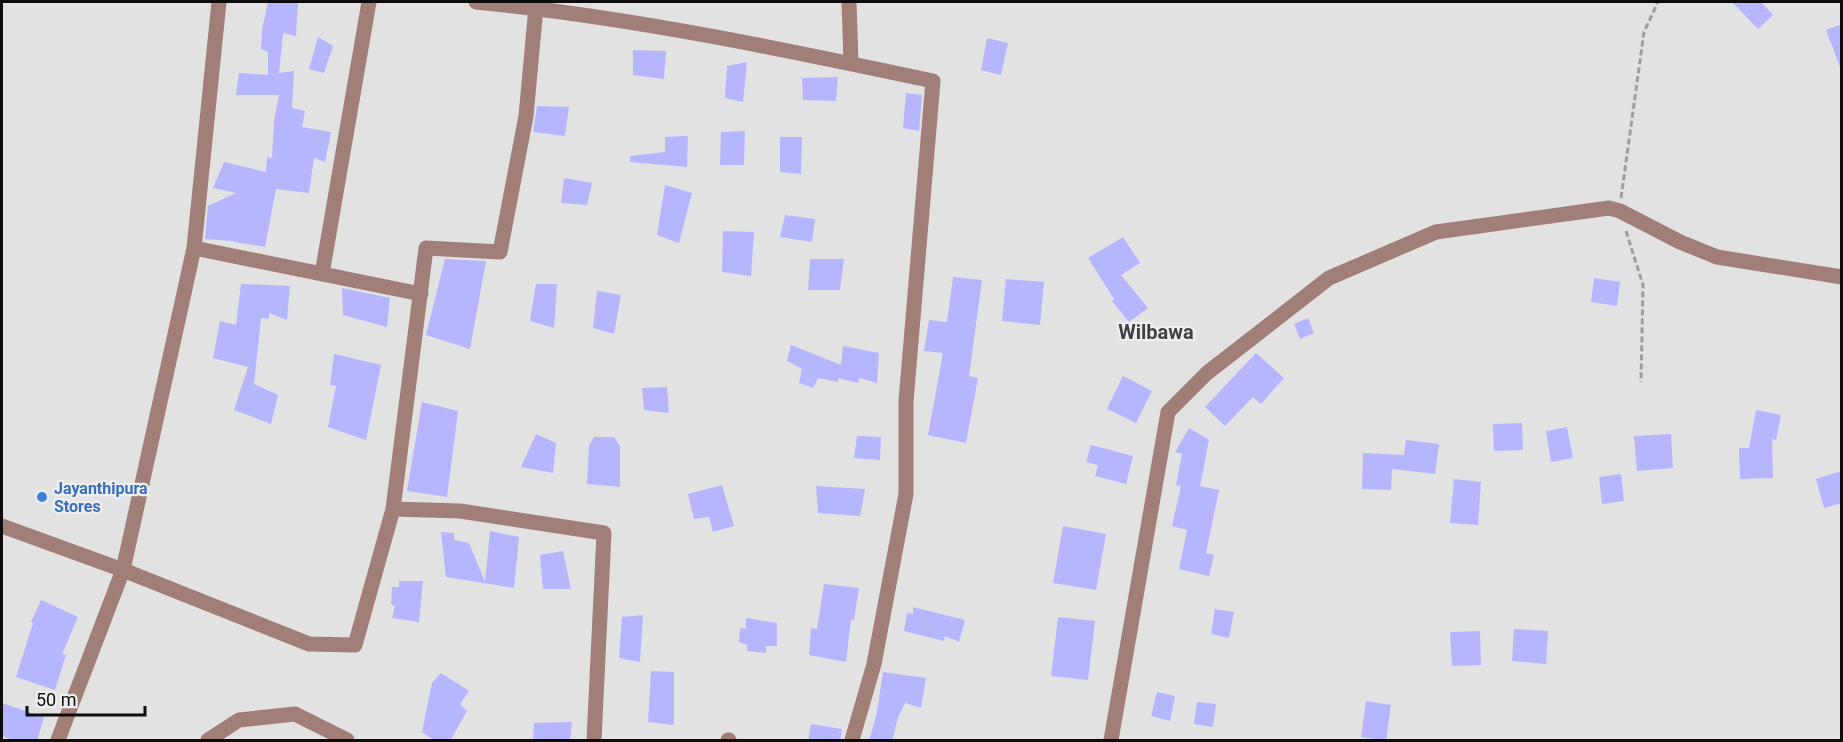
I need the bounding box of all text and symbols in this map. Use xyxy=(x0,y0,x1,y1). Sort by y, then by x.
district label: Wilbawa xyxy=(1118,320,1194,344)
place label: Jayanthipura Stores xyxy=(54,479,148,516)
marker: Jayanthipura Stores xyxy=(35,490,49,504)
scale bar xyxy=(27,679,146,717)
text: 50 m xyxy=(36,689,76,710)

